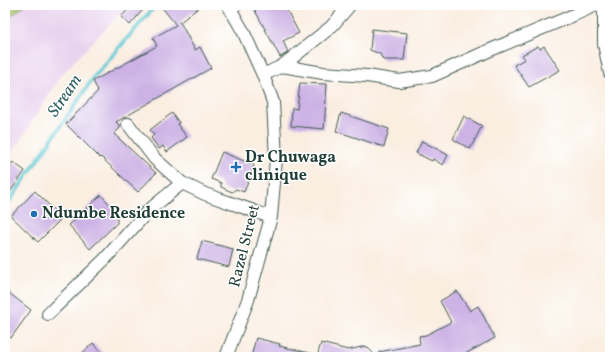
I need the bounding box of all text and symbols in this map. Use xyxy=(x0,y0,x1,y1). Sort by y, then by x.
water label: Stream xyxy=(42,70,88,122)
place label: Dr Chuwaga clinique xyxy=(245,147,336,187)
marker: Dr Chuwaga clinique xyxy=(230,161,242,173)
street label: Razel Street xyxy=(224,202,266,290)
place label: Ndumbe Residence xyxy=(42,203,185,225)
marker: Ndumbe Residence xyxy=(29,209,39,219)

